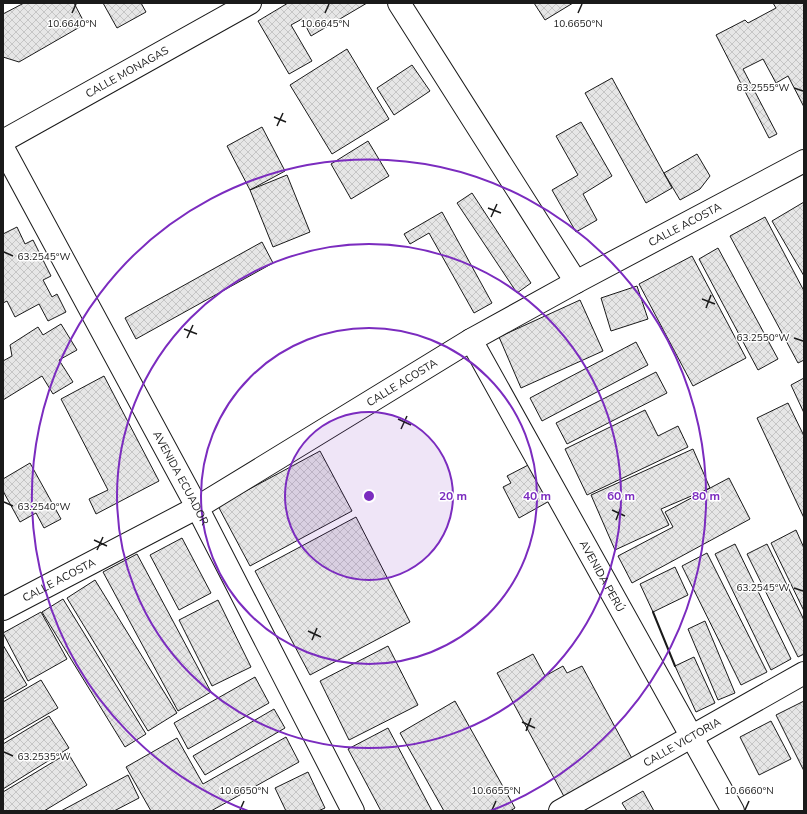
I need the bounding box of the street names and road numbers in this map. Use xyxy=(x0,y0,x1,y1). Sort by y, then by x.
street label: CALLE MONAGAS xyxy=(83,42,171,101)
street label: CALLE ACOSTA xyxy=(646,199,724,250)
street label: CALLE ACOSTA xyxy=(364,355,440,410)
street label: AVENIDA ECUADOR xyxy=(150,428,213,528)
street label: AVENIDA PERÚ xyxy=(576,537,629,615)
street label: CALLE ACOSTA xyxy=(20,555,98,605)
street label: CALLE VICTORIA xyxy=(640,714,723,770)

